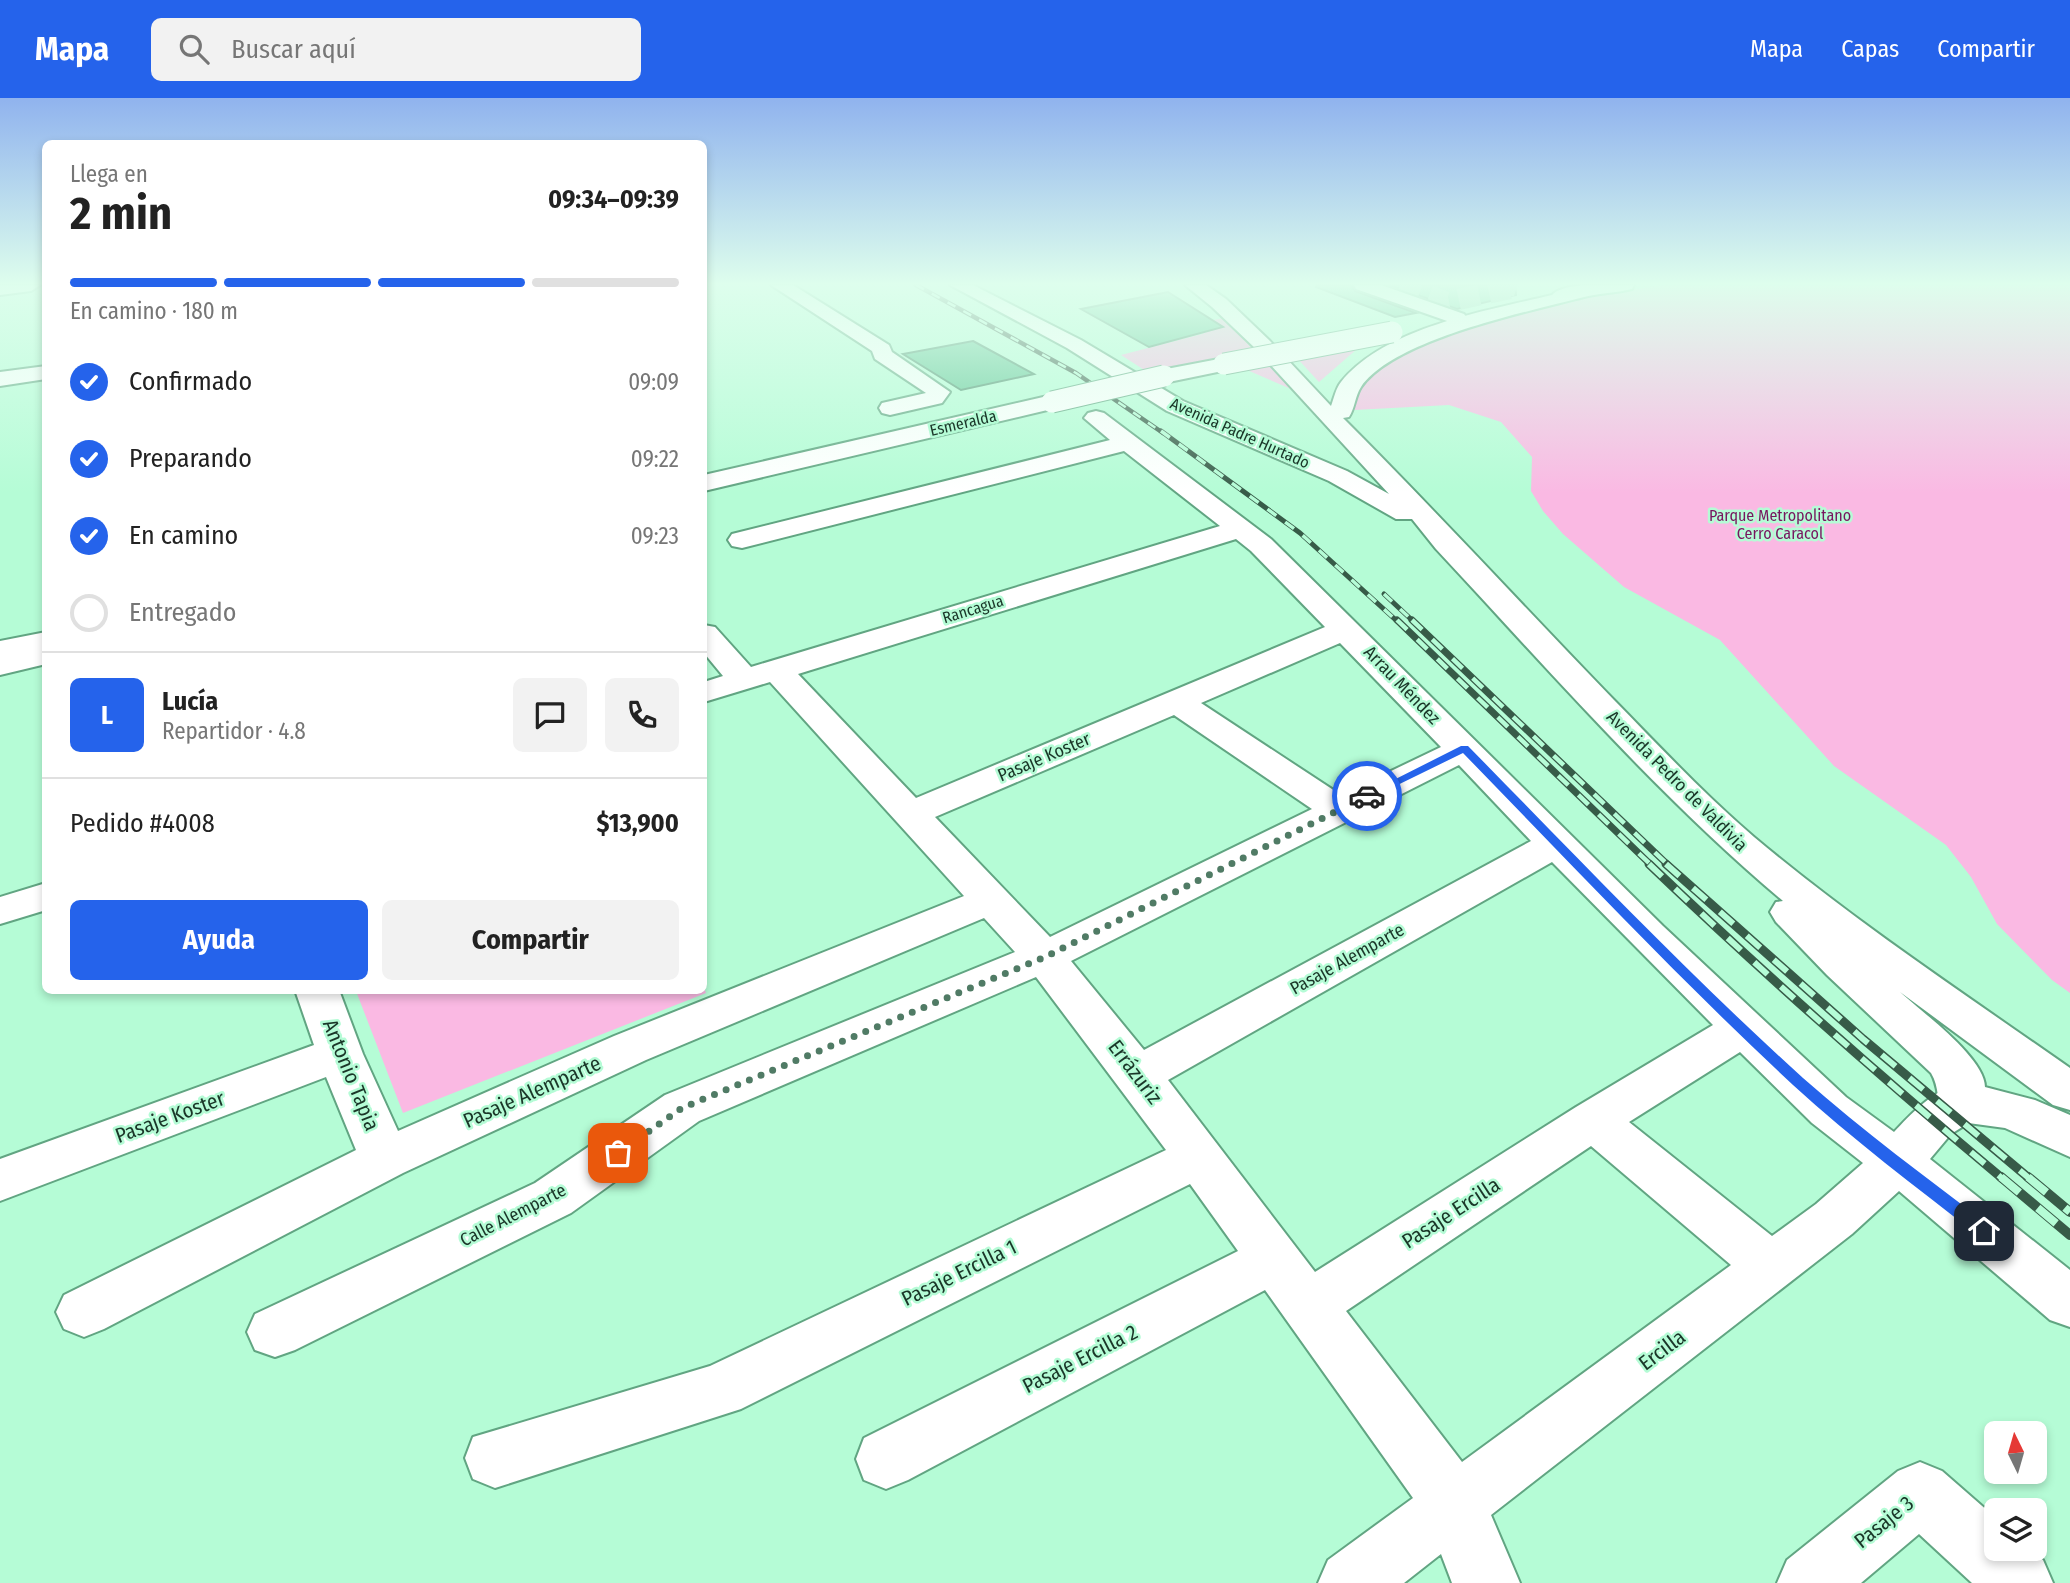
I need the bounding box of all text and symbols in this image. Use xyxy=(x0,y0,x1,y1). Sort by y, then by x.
search box xyxy=(151,18,641,81)
text: Mapa xyxy=(35,29,109,69)
icon: search xyxy=(175,30,213,68)
text: Buscar aquí xyxy=(231,34,356,65)
text: Mapa xyxy=(1750,35,1803,63)
text: Capas xyxy=(1841,35,1899,63)
text: Compartir xyxy=(1937,35,2035,63)
text: Llega en xyxy=(70,160,148,188)
text: 09:34–09:39 xyxy=(548,184,679,215)
text: 2 min xyxy=(70,186,172,241)
text: En camino · 180 m xyxy=(70,297,238,325)
icon: check xyxy=(70,363,108,401)
text: Confirmado xyxy=(129,366,252,397)
text: 09:09 xyxy=(628,368,679,396)
street label: Avenida Padre Hurtado xyxy=(1167,394,1313,472)
street label: Esmeralda xyxy=(928,406,998,440)
icon: check xyxy=(70,440,108,478)
text: Preparando xyxy=(129,443,252,474)
text: 09:22 xyxy=(631,445,679,473)
park label: Parque Metropolitano Cerro Caracol xyxy=(1709,506,1851,543)
icon: check xyxy=(70,517,108,555)
text: En camino xyxy=(129,520,238,551)
text: 09:23 xyxy=(631,522,679,550)
street label: Rancagua xyxy=(940,591,1006,627)
text: Entregado xyxy=(129,597,236,628)
street label: Arrau Méndez xyxy=(1359,641,1445,729)
button: chat xyxy=(513,678,587,752)
button: phone xyxy=(605,678,679,752)
text: Lucía xyxy=(162,686,218,717)
text: L xyxy=(101,700,113,731)
street label: Avenida Pedro de Valdivia xyxy=(1602,706,1752,856)
text: Repartidor · 4.8 xyxy=(162,717,306,745)
street label: Pasaje Koster xyxy=(994,727,1094,786)
courier xyxy=(1332,761,1402,831)
icon: car xyxy=(1348,777,1386,815)
text: Pedido #4008 xyxy=(70,808,215,839)
text: $13,900 xyxy=(597,808,679,839)
button: Ayuda xyxy=(70,900,368,980)
button: Compartir xyxy=(382,900,679,980)
street label: Pasaje Alemparte xyxy=(1286,919,1408,999)
street label: Antonio Tapia xyxy=(317,1016,385,1134)
street label: Errázuriz xyxy=(1102,1035,1168,1109)
street label: Pasaje Alemparte xyxy=(459,1050,605,1134)
street label: Pasaje Koster xyxy=(112,1085,229,1149)
pin xyxy=(588,1123,648,1183)
icon: bag xyxy=(599,1134,637,1172)
street label: Pasaje Ercilla xyxy=(1397,1172,1505,1254)
street label: Calle Alemparte xyxy=(456,1179,570,1251)
pin xyxy=(1954,1201,2014,1261)
icon: home xyxy=(1965,1212,2003,1250)
street label: Pasaje Ercilla 1 xyxy=(897,1234,1021,1312)
street label: Pasaje Ercilla 2 xyxy=(1018,1319,1142,1399)
street label: Ercilla xyxy=(1633,1324,1691,1376)
north arrow xyxy=(1984,1421,2048,1484)
map controls xyxy=(1984,1421,2047,1561)
street label: Pasaje 3 xyxy=(1849,1490,1919,1554)
button: layers xyxy=(1984,1498,2047,1561)

